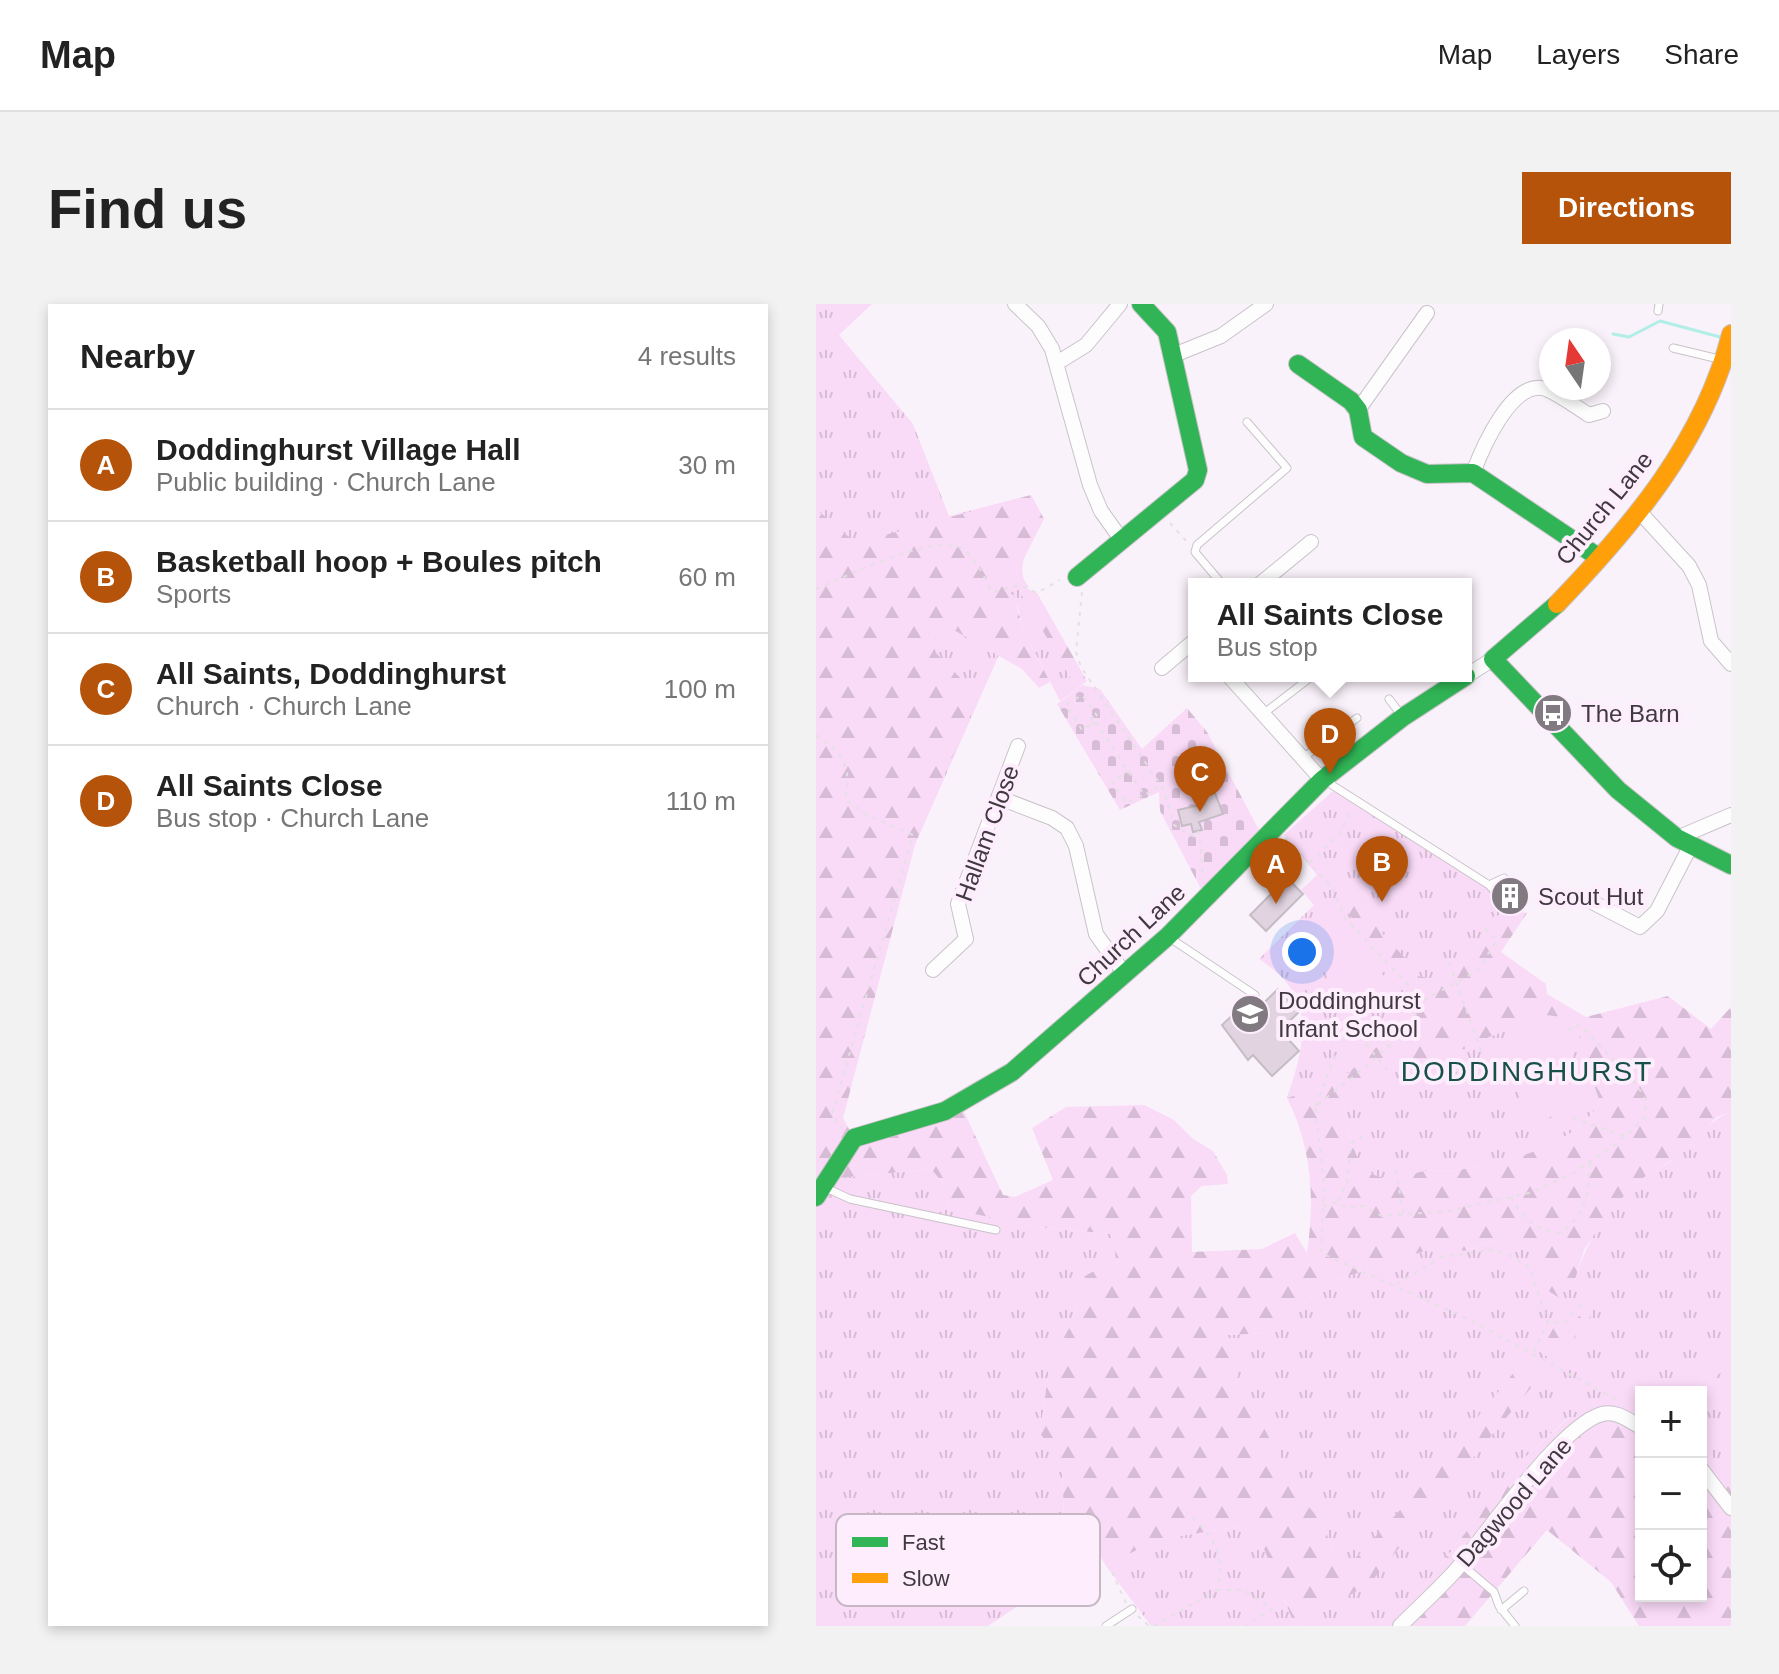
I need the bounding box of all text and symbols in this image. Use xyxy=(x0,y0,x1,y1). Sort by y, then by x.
text: Map xyxy=(40,34,116,76)
text: Map xyxy=(1438,39,1492,70)
text: Layers xyxy=(1536,39,1620,70)
text: Share xyxy=(1664,39,1739,70)
button: Directions xyxy=(1522,172,1731,244)
text: Find us xyxy=(48,177,247,240)
north arrow xyxy=(1539,328,1611,400)
text: Nearby xyxy=(80,337,195,375)
text: 4 results xyxy=(638,341,736,371)
text: Doddinghurst Village Hall xyxy=(156,433,520,466)
street label: Church Lane xyxy=(1550,446,1658,570)
text: A xyxy=(97,450,115,480)
text: 30 m xyxy=(678,450,736,480)
text: Public building · Church Lane xyxy=(156,467,496,497)
text: Basketball hoop + Boules pitch xyxy=(156,545,602,578)
text: B xyxy=(97,562,115,592)
text: 60 m xyxy=(678,562,736,592)
popup xyxy=(1188,578,1472,682)
text: Sports xyxy=(156,579,231,609)
text: All Saints Close xyxy=(1217,598,1443,631)
text: Bus stop xyxy=(1217,632,1318,662)
text: All Saints, Doddinghurst xyxy=(156,657,506,690)
text: C xyxy=(97,674,115,704)
text: 100 m xyxy=(664,674,736,704)
text: Church · Church Lane xyxy=(156,691,412,721)
bus stop icon: The Barn xyxy=(1532,692,1574,734)
place label: The Barn xyxy=(1581,700,1680,727)
pin: D xyxy=(1304,708,1356,774)
pin: C xyxy=(1174,746,1226,812)
street label: Hallam Close xyxy=(950,761,1024,905)
text: All Saints Close xyxy=(156,769,383,802)
text: D xyxy=(97,786,115,816)
text: 110 m xyxy=(666,786,736,816)
text: Bus stop · Church Lane xyxy=(156,803,429,833)
pin: B xyxy=(1356,836,1408,902)
pin: A xyxy=(1250,838,1302,904)
building icon: Scout Hut xyxy=(1489,875,1531,917)
street label: Church Lane xyxy=(1072,878,1190,992)
place label: Scout Hut xyxy=(1538,883,1644,910)
your location xyxy=(1282,932,1322,972)
place label: Doddinghurst Infant School xyxy=(1278,987,1421,1042)
school or university icon: Doddinghurst Infant School xyxy=(1229,993,1271,1035)
district label: DODDINGHURST xyxy=(1401,1056,1653,1087)
map controls xyxy=(1635,1386,1707,1602)
button: + xyxy=(1635,1386,1707,1458)
street label: Dagwood Lane xyxy=(1451,1432,1577,1572)
button: − xyxy=(1635,1458,1707,1530)
legend xyxy=(836,1514,1100,1606)
text: Fast xyxy=(902,1530,945,1555)
button: locate xyxy=(1635,1530,1707,1602)
text: Slow xyxy=(902,1566,950,1591)

